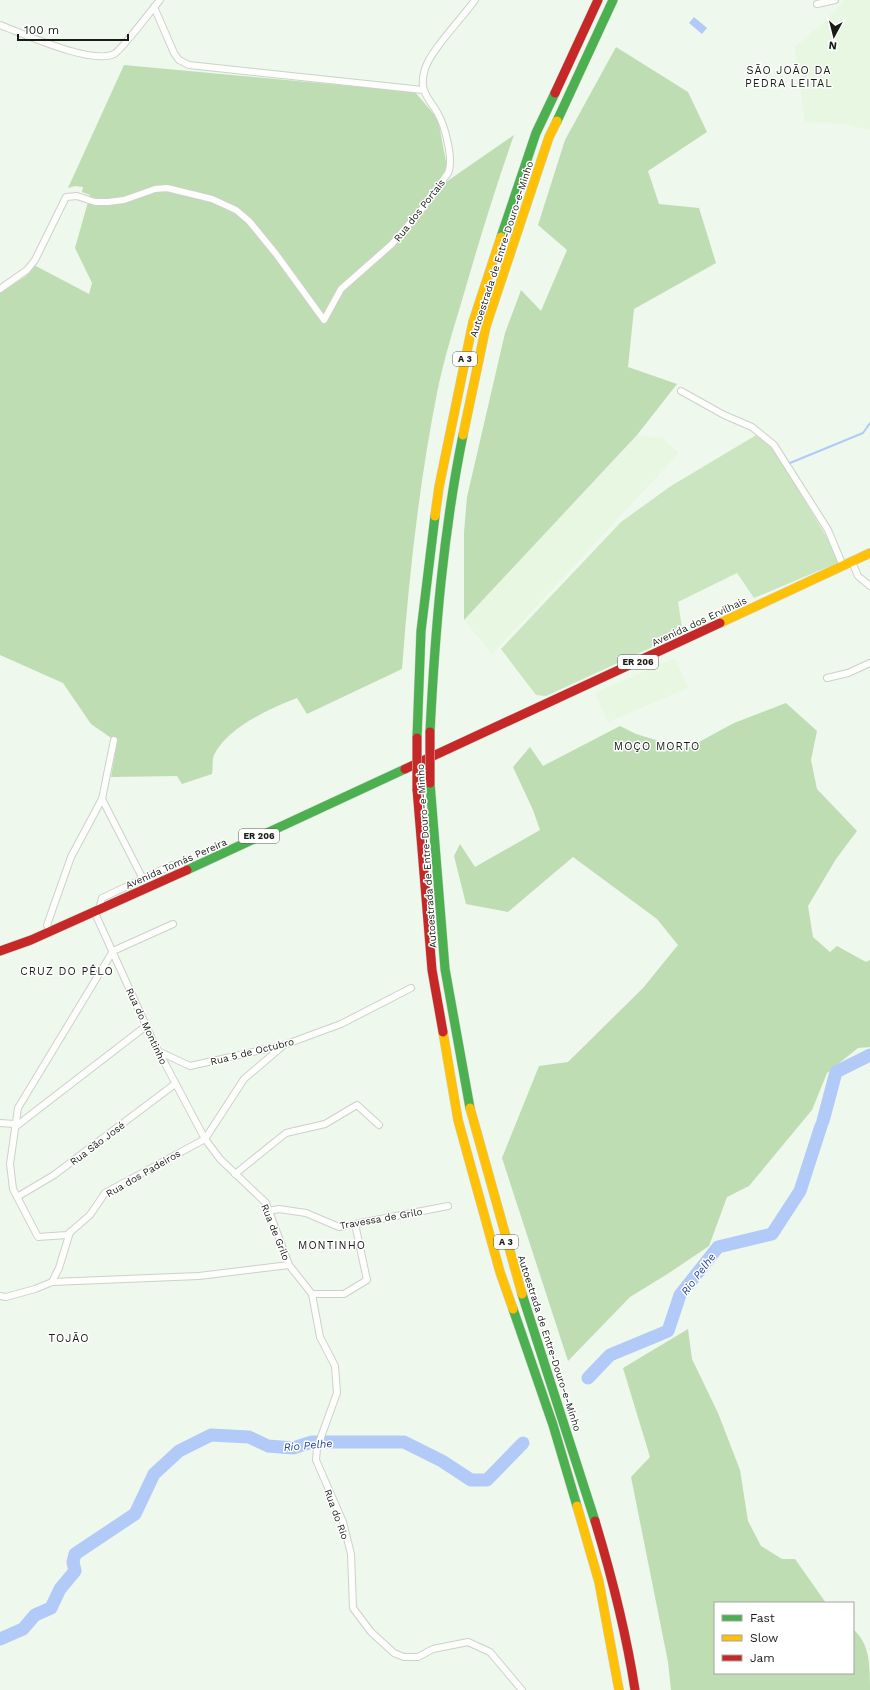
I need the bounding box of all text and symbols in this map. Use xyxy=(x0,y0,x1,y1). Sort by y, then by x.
scale bar xyxy=(18,16,128,42)
north arrow xyxy=(814,16,854,56)
text: 100 m xyxy=(24,23,59,37)
text: N xyxy=(828,38,838,52)
district label: SÃO JOÃO DA PEDRA LEITAL xyxy=(745,64,833,90)
street label: Autoestrada de Entre-Douro-e-Minho xyxy=(468,160,535,339)
street label: Rua dos Portais xyxy=(392,177,447,244)
road number: A 3 xyxy=(453,352,477,366)
street label: Avenida dos Ervilhais xyxy=(650,595,748,648)
road number: ER 206 xyxy=(618,655,658,669)
district label: MOÇO MORTO xyxy=(614,740,700,753)
street label: Autoestrada de Entre-Douro-e-Minho xyxy=(415,764,438,948)
road number: ER 206 xyxy=(239,829,279,843)
street label: Avenida Tomás Pereira xyxy=(124,836,229,891)
district label: CRUZ DO PÊLO xyxy=(20,964,114,978)
street label: Rua do Montinho xyxy=(124,986,169,1066)
street label: Rua 5 de Octubro xyxy=(209,1036,295,1067)
street label: Rua São José xyxy=(68,1119,127,1167)
street label: Rua dos Padeiros xyxy=(104,1148,182,1199)
street label: Rua de Grilo xyxy=(259,1202,292,1262)
street label: Travessa de Grilo xyxy=(339,1206,423,1231)
road number: A 3 xyxy=(494,1235,518,1249)
district label: MONTINHO xyxy=(298,1239,366,1252)
water label: Rio Pelhe xyxy=(678,1251,718,1298)
street label: Autoestrada de Entre-Douro-e-Minho xyxy=(516,1254,583,1433)
district label: TOJÃO xyxy=(49,1332,89,1345)
water label: Rio Pelhe xyxy=(283,1437,333,1454)
street label: Rua do Rio xyxy=(322,1488,351,1541)
legend xyxy=(714,1602,854,1674)
text: Fast xyxy=(750,1611,775,1625)
text: Slow xyxy=(750,1631,778,1645)
text: Jam xyxy=(750,1651,775,1665)

